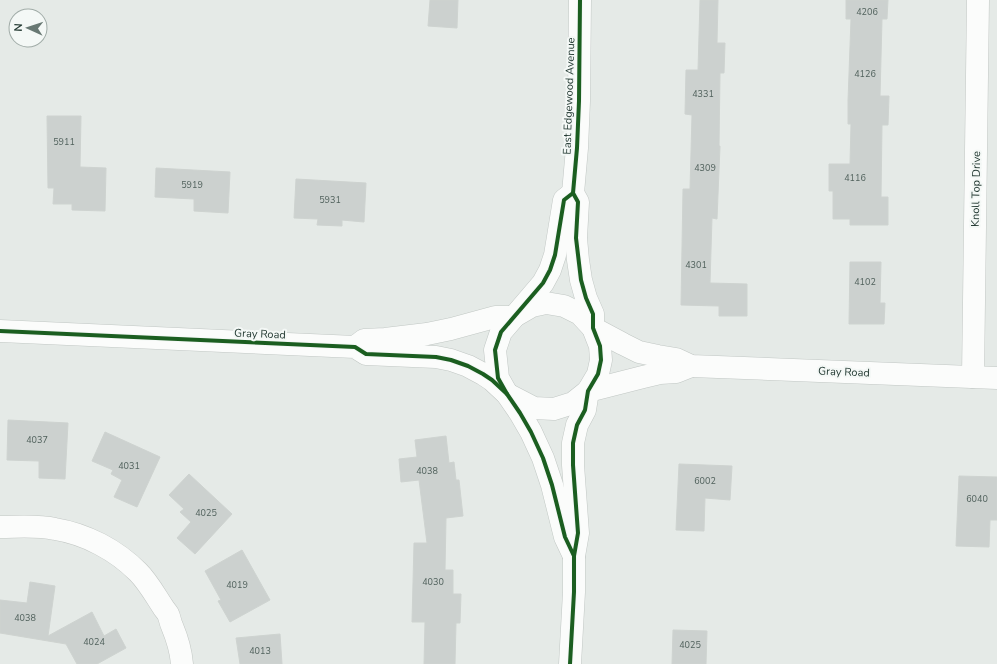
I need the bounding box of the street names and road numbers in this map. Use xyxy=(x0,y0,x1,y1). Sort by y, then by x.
street label: East Edgewood Avenue xyxy=(559,37,579,155)
street label: Knoll Top Drive xyxy=(968,151,984,227)
street label: Gray Road xyxy=(234,326,286,342)
street label: Gray Road xyxy=(818,364,870,380)

